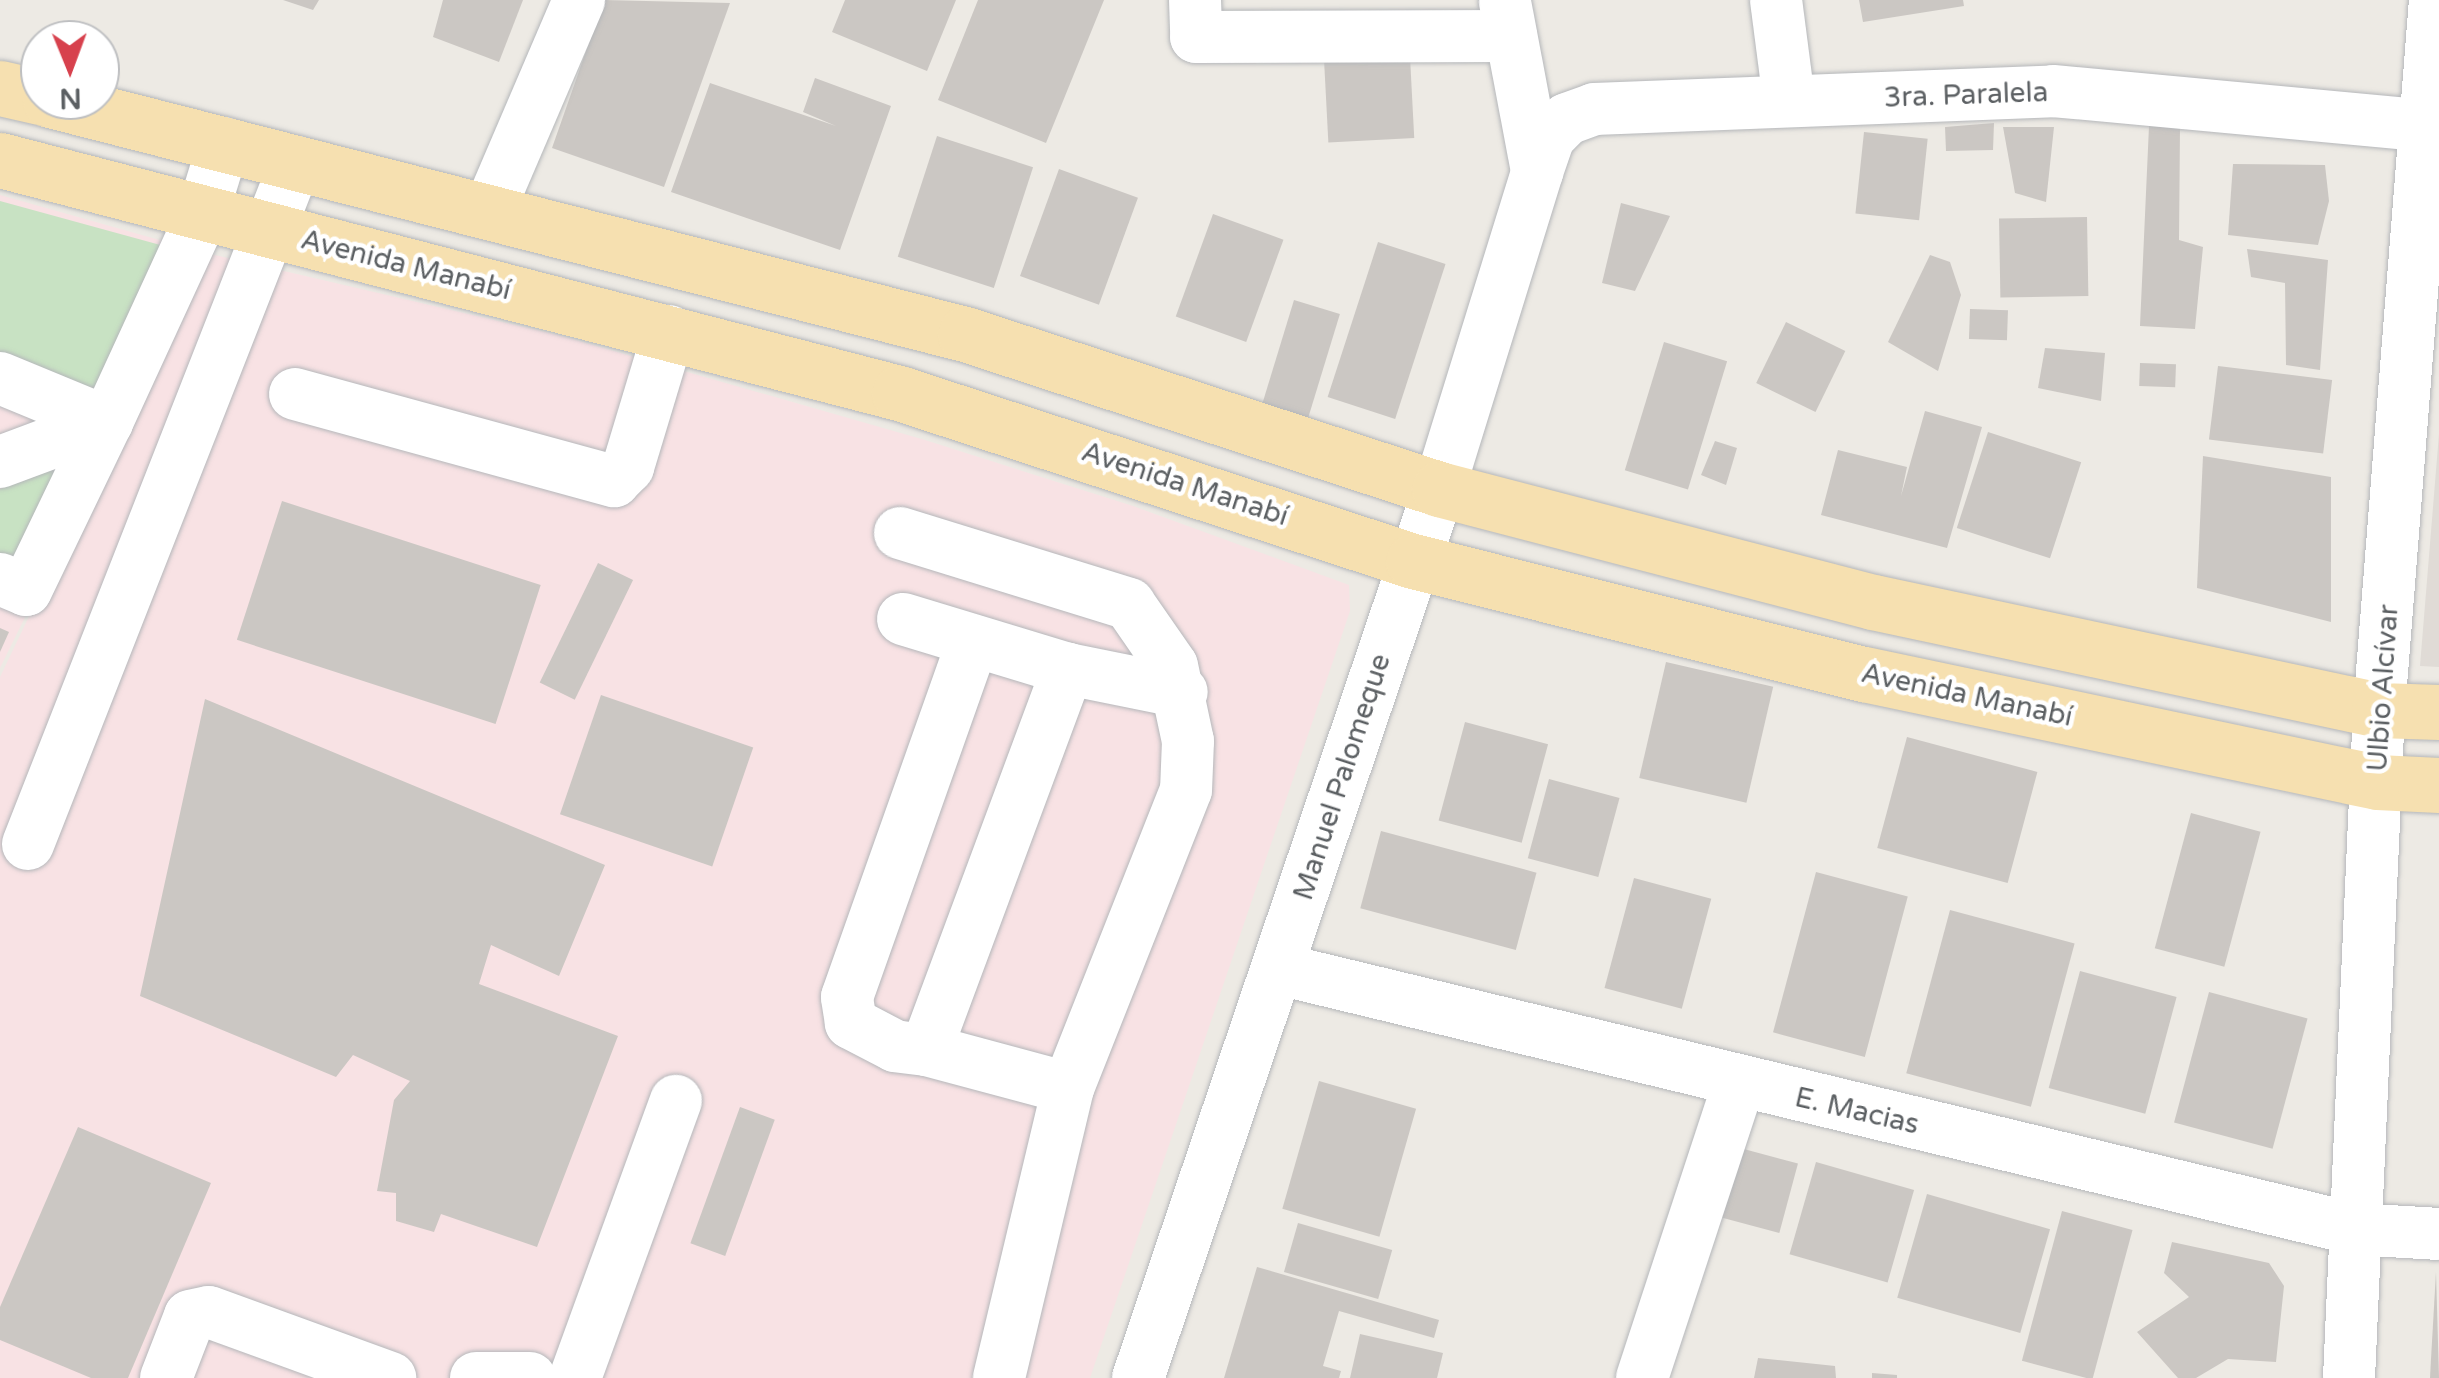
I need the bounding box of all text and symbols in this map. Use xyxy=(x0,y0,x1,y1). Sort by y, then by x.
north arrow xyxy=(20,20,120,120)
street label: 3ra. Paralela xyxy=(1883,75,2049,115)
text: N xyxy=(59,81,82,115)
street label: Avenida Manabí xyxy=(297,223,515,307)
street label: Avenida Manabí xyxy=(1077,435,1293,533)
street label: Ulbio Alcívar xyxy=(2360,603,2406,773)
street label: Manuel Palomeque xyxy=(1286,650,1398,904)
street label: Avenida Manabí xyxy=(1858,656,2076,734)
street label: E. Macias xyxy=(1792,1080,1922,1142)

